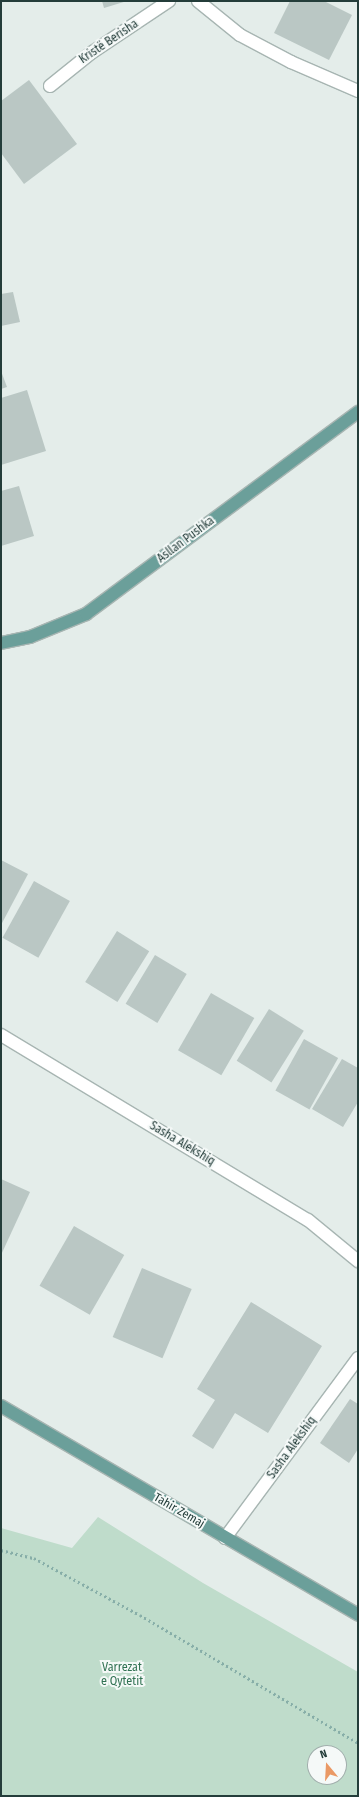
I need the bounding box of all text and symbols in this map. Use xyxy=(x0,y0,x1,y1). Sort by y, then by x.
street label: Kristë Berisha xyxy=(77,17,141,67)
street label: Asllan Pushka xyxy=(155,514,217,566)
street label: Sasha Alekshiq xyxy=(147,1119,217,1169)
street label: Sasha Alekshiq xyxy=(265,1414,319,1482)
street label: Tahir Zemaj xyxy=(151,1491,207,1531)
park label: Varrezat e Qytetit xyxy=(101,1661,143,1689)
north arrow xyxy=(307,1745,347,1785)
text: N xyxy=(318,1747,329,1761)

